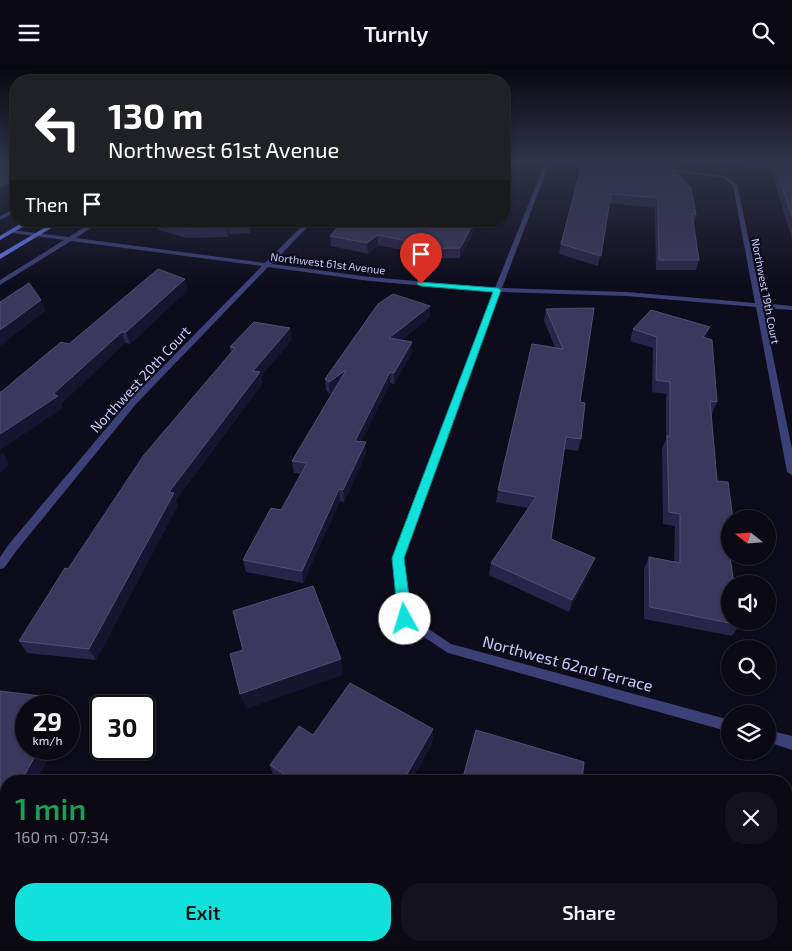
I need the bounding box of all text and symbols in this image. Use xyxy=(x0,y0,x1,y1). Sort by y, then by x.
icon: menu xyxy=(15,19,43,47)
icon: search xyxy=(749,19,777,47)
text: Turnly xyxy=(364,20,428,46)
text: 130 m xyxy=(108,94,203,136)
icon: left xyxy=(25,95,90,160)
text: Northwest 61st Avenue xyxy=(108,136,339,162)
icon: arrive xyxy=(78,190,106,218)
text: Then xyxy=(25,193,68,216)
pin xyxy=(400,233,442,284)
street label: Northwest 19th Court xyxy=(749,237,783,345)
icon: arrive xyxy=(407,240,435,268)
street label: Northwest 61st Avenue xyxy=(270,250,386,277)
street label: Northwest 20th Court xyxy=(86,322,194,436)
north arrow xyxy=(721,510,776,565)
map controls xyxy=(721,510,776,760)
button: sound xyxy=(721,575,776,630)
position arrow xyxy=(378,592,430,644)
street label: Northwest 62nd Terrace xyxy=(481,631,655,695)
button: search xyxy=(721,640,776,695)
speed limit sign: 30 xyxy=(90,695,155,760)
button: layers xyxy=(721,705,776,760)
text: 29 xyxy=(33,706,62,736)
text: km/h xyxy=(33,733,62,747)
text: 1 min xyxy=(15,790,86,826)
button: close xyxy=(725,792,777,844)
text: 160 m · 07:34 xyxy=(15,827,109,846)
button: Exit xyxy=(15,883,391,941)
button: Share xyxy=(401,883,777,941)

